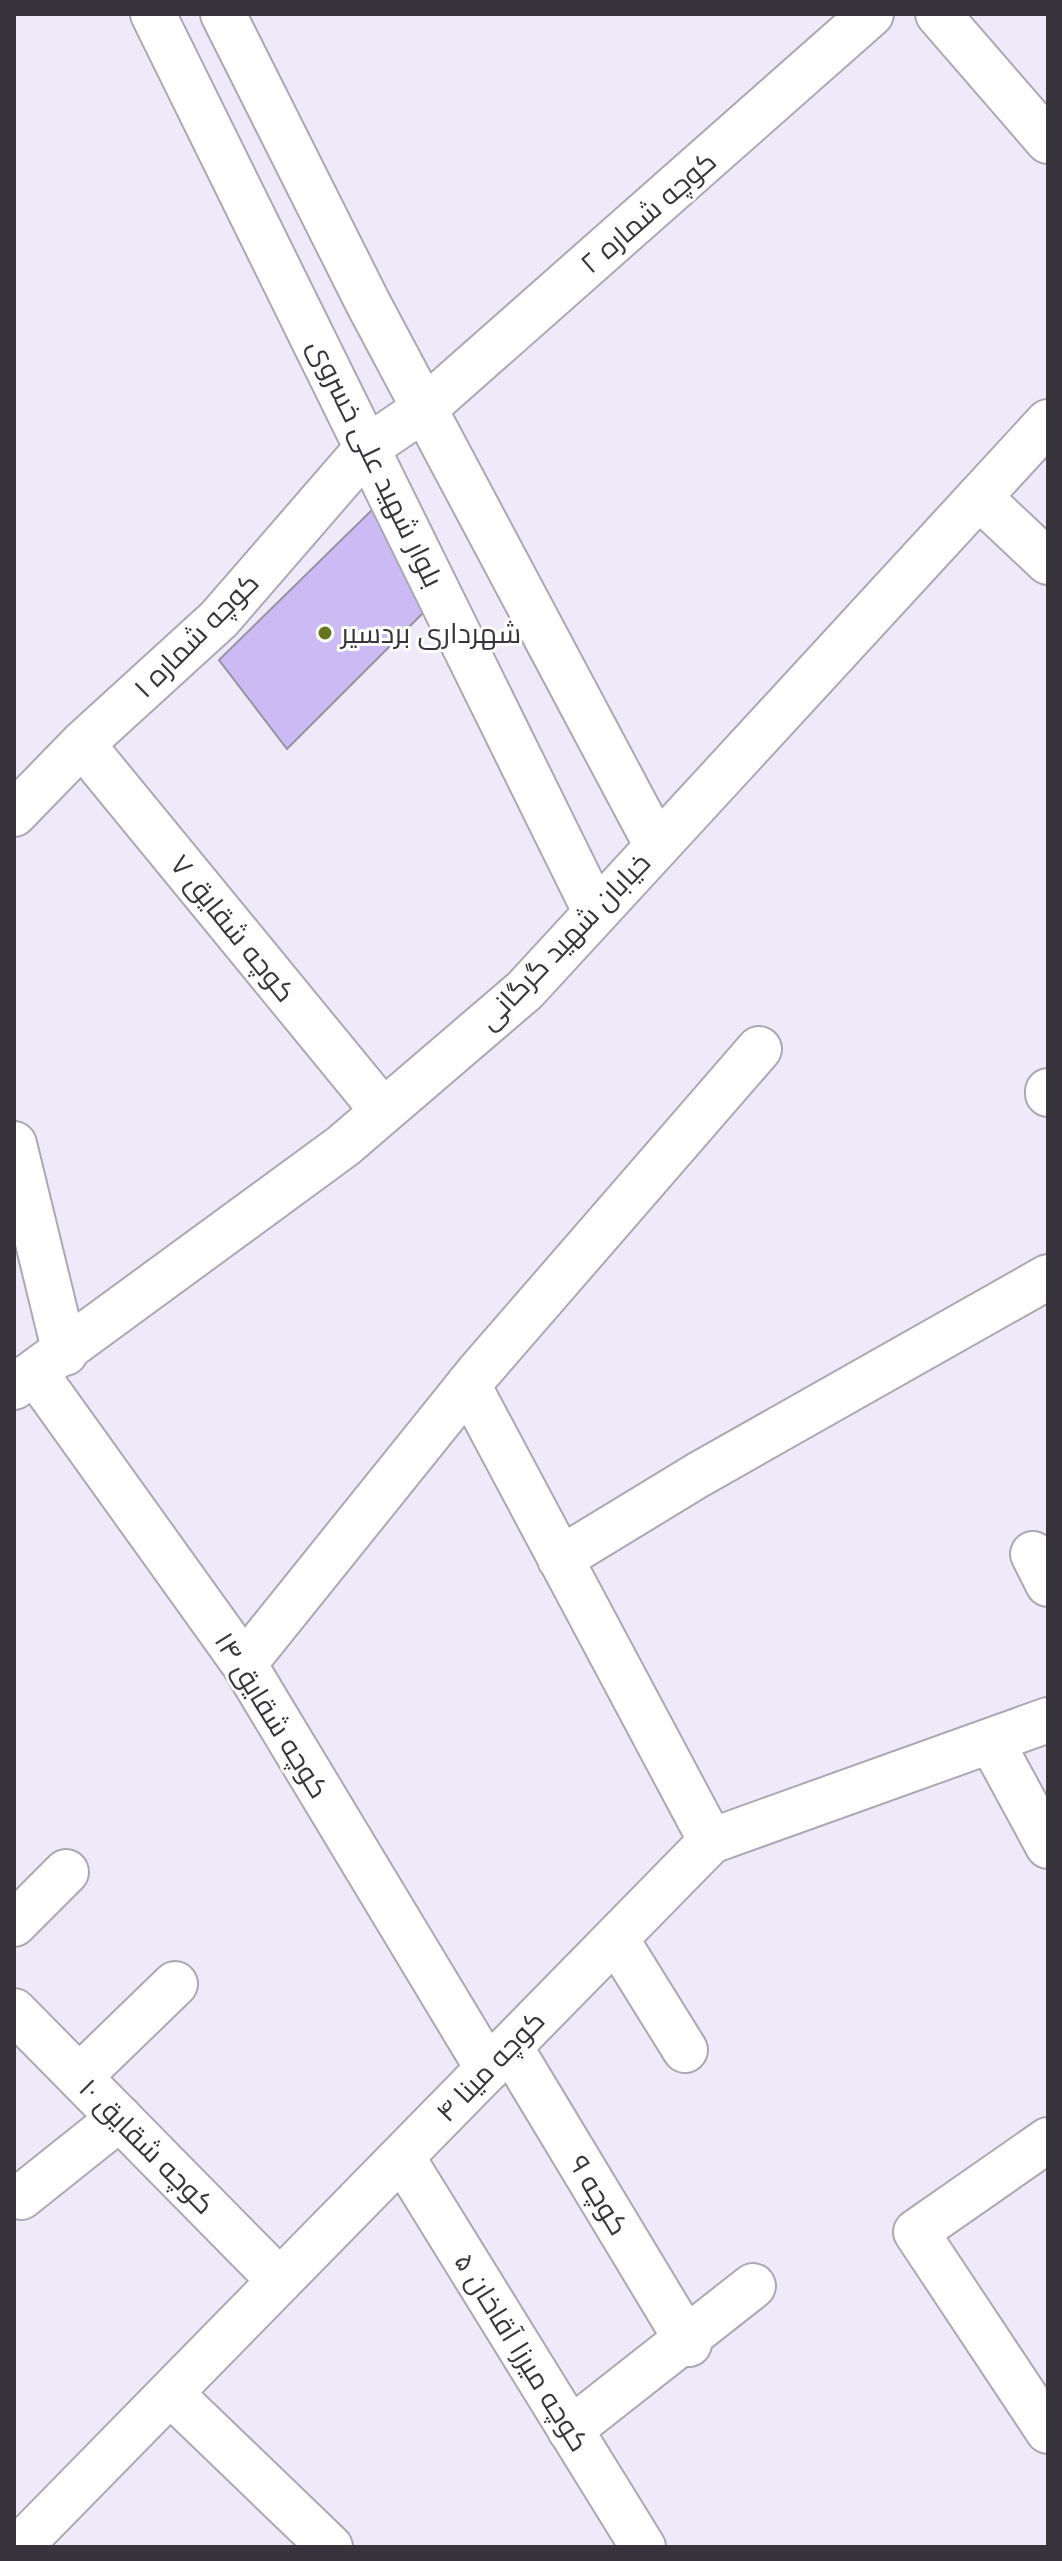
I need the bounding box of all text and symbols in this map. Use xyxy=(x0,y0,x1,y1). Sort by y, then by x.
street label: کوچه شماره ۲ xyxy=(573,144,724,282)
street label: بلوار شهید علی خسروی xyxy=(301,333,451,593)
street label: کوچه شماره ۱ xyxy=(126,565,267,706)
place label: شهرداری بردسیر xyxy=(339,616,521,650)
marker: شهرداری بردسیر xyxy=(316,624,334,642)
street label: خیابان شهید گرگانی xyxy=(471,846,657,1036)
street label: کوچه شقایق ۷ xyxy=(162,848,303,1010)
street label: کوچه شقایق ۱۴ xyxy=(206,1626,337,1805)
street label: کوچه مینا ۴ xyxy=(429,2003,553,2130)
street label: کوچه شقایق ۱۰ xyxy=(71,2071,222,2222)
street label: کوچه ۹ xyxy=(560,2149,636,2242)
street label: کوچه میرزا آقاخان ۵ xyxy=(446,2247,597,2459)

